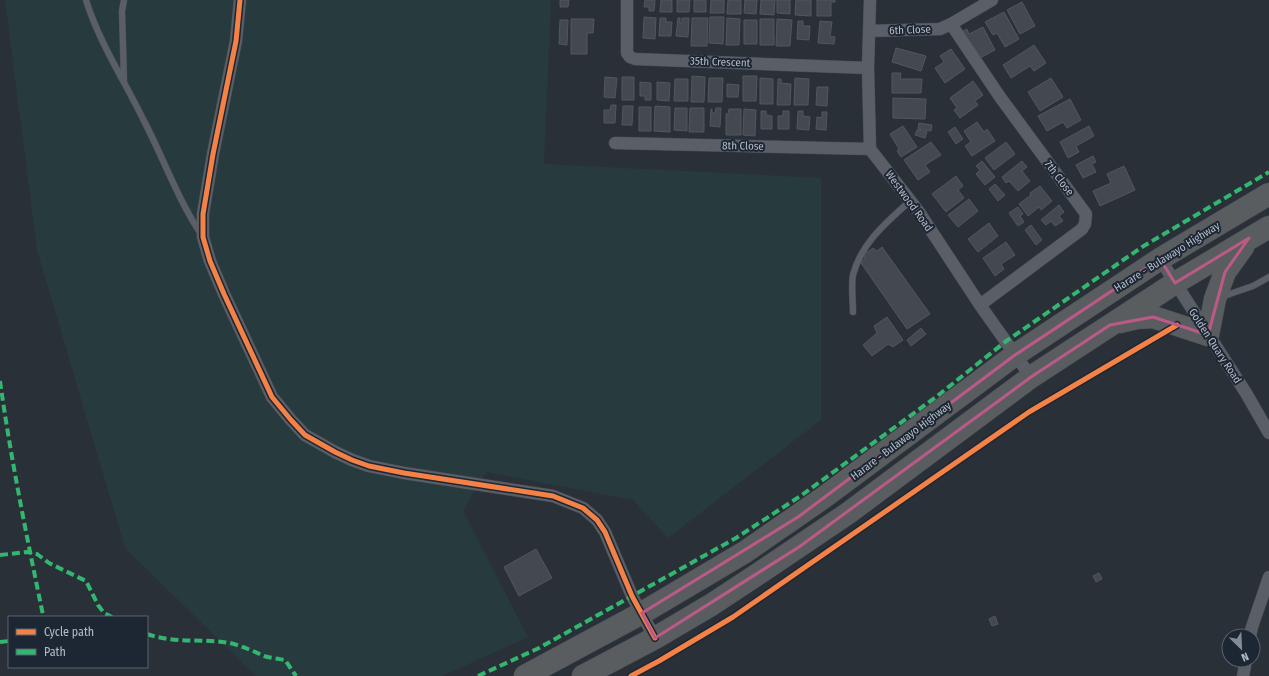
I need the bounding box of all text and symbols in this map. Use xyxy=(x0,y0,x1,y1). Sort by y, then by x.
street label: 6th Close xyxy=(889,23,931,37)
street label: 35th Crescent xyxy=(690,54,751,70)
street label: 8th Close xyxy=(722,139,764,153)
street label: 7th Close xyxy=(1042,158,1076,198)
street label: Westwood Road xyxy=(883,168,935,234)
street label: Harare - Bulawayo Highway xyxy=(1112,219,1222,295)
street label: Golden Quary Road xyxy=(1186,306,1244,386)
street label: Harare - Bulawayo Highway xyxy=(848,399,954,483)
legend xyxy=(8,616,148,668)
text: Cycle path xyxy=(44,625,94,639)
north arrow xyxy=(1221,628,1261,668)
text: Path xyxy=(44,645,66,659)
text: N xyxy=(1239,649,1251,664)

